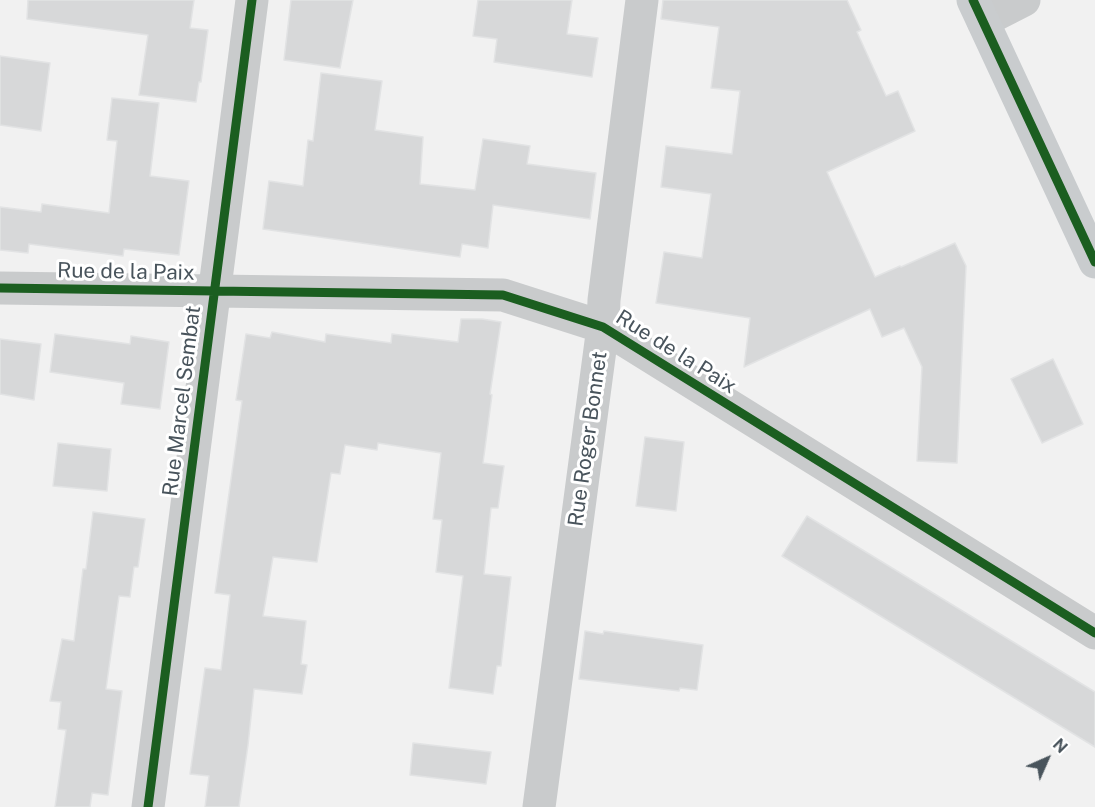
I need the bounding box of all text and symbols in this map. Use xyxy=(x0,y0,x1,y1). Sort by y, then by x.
street label: Rue de la Paix xyxy=(57,258,195,286)
street label: Rue Marcel Sembat xyxy=(158,304,206,498)
street label: Rue de la Paix xyxy=(611,305,741,399)
street label: Rue Roger Bonnet xyxy=(563,350,613,528)
north arrow xyxy=(1017,729,1077,789)
text: N xyxy=(1049,735,1071,757)

